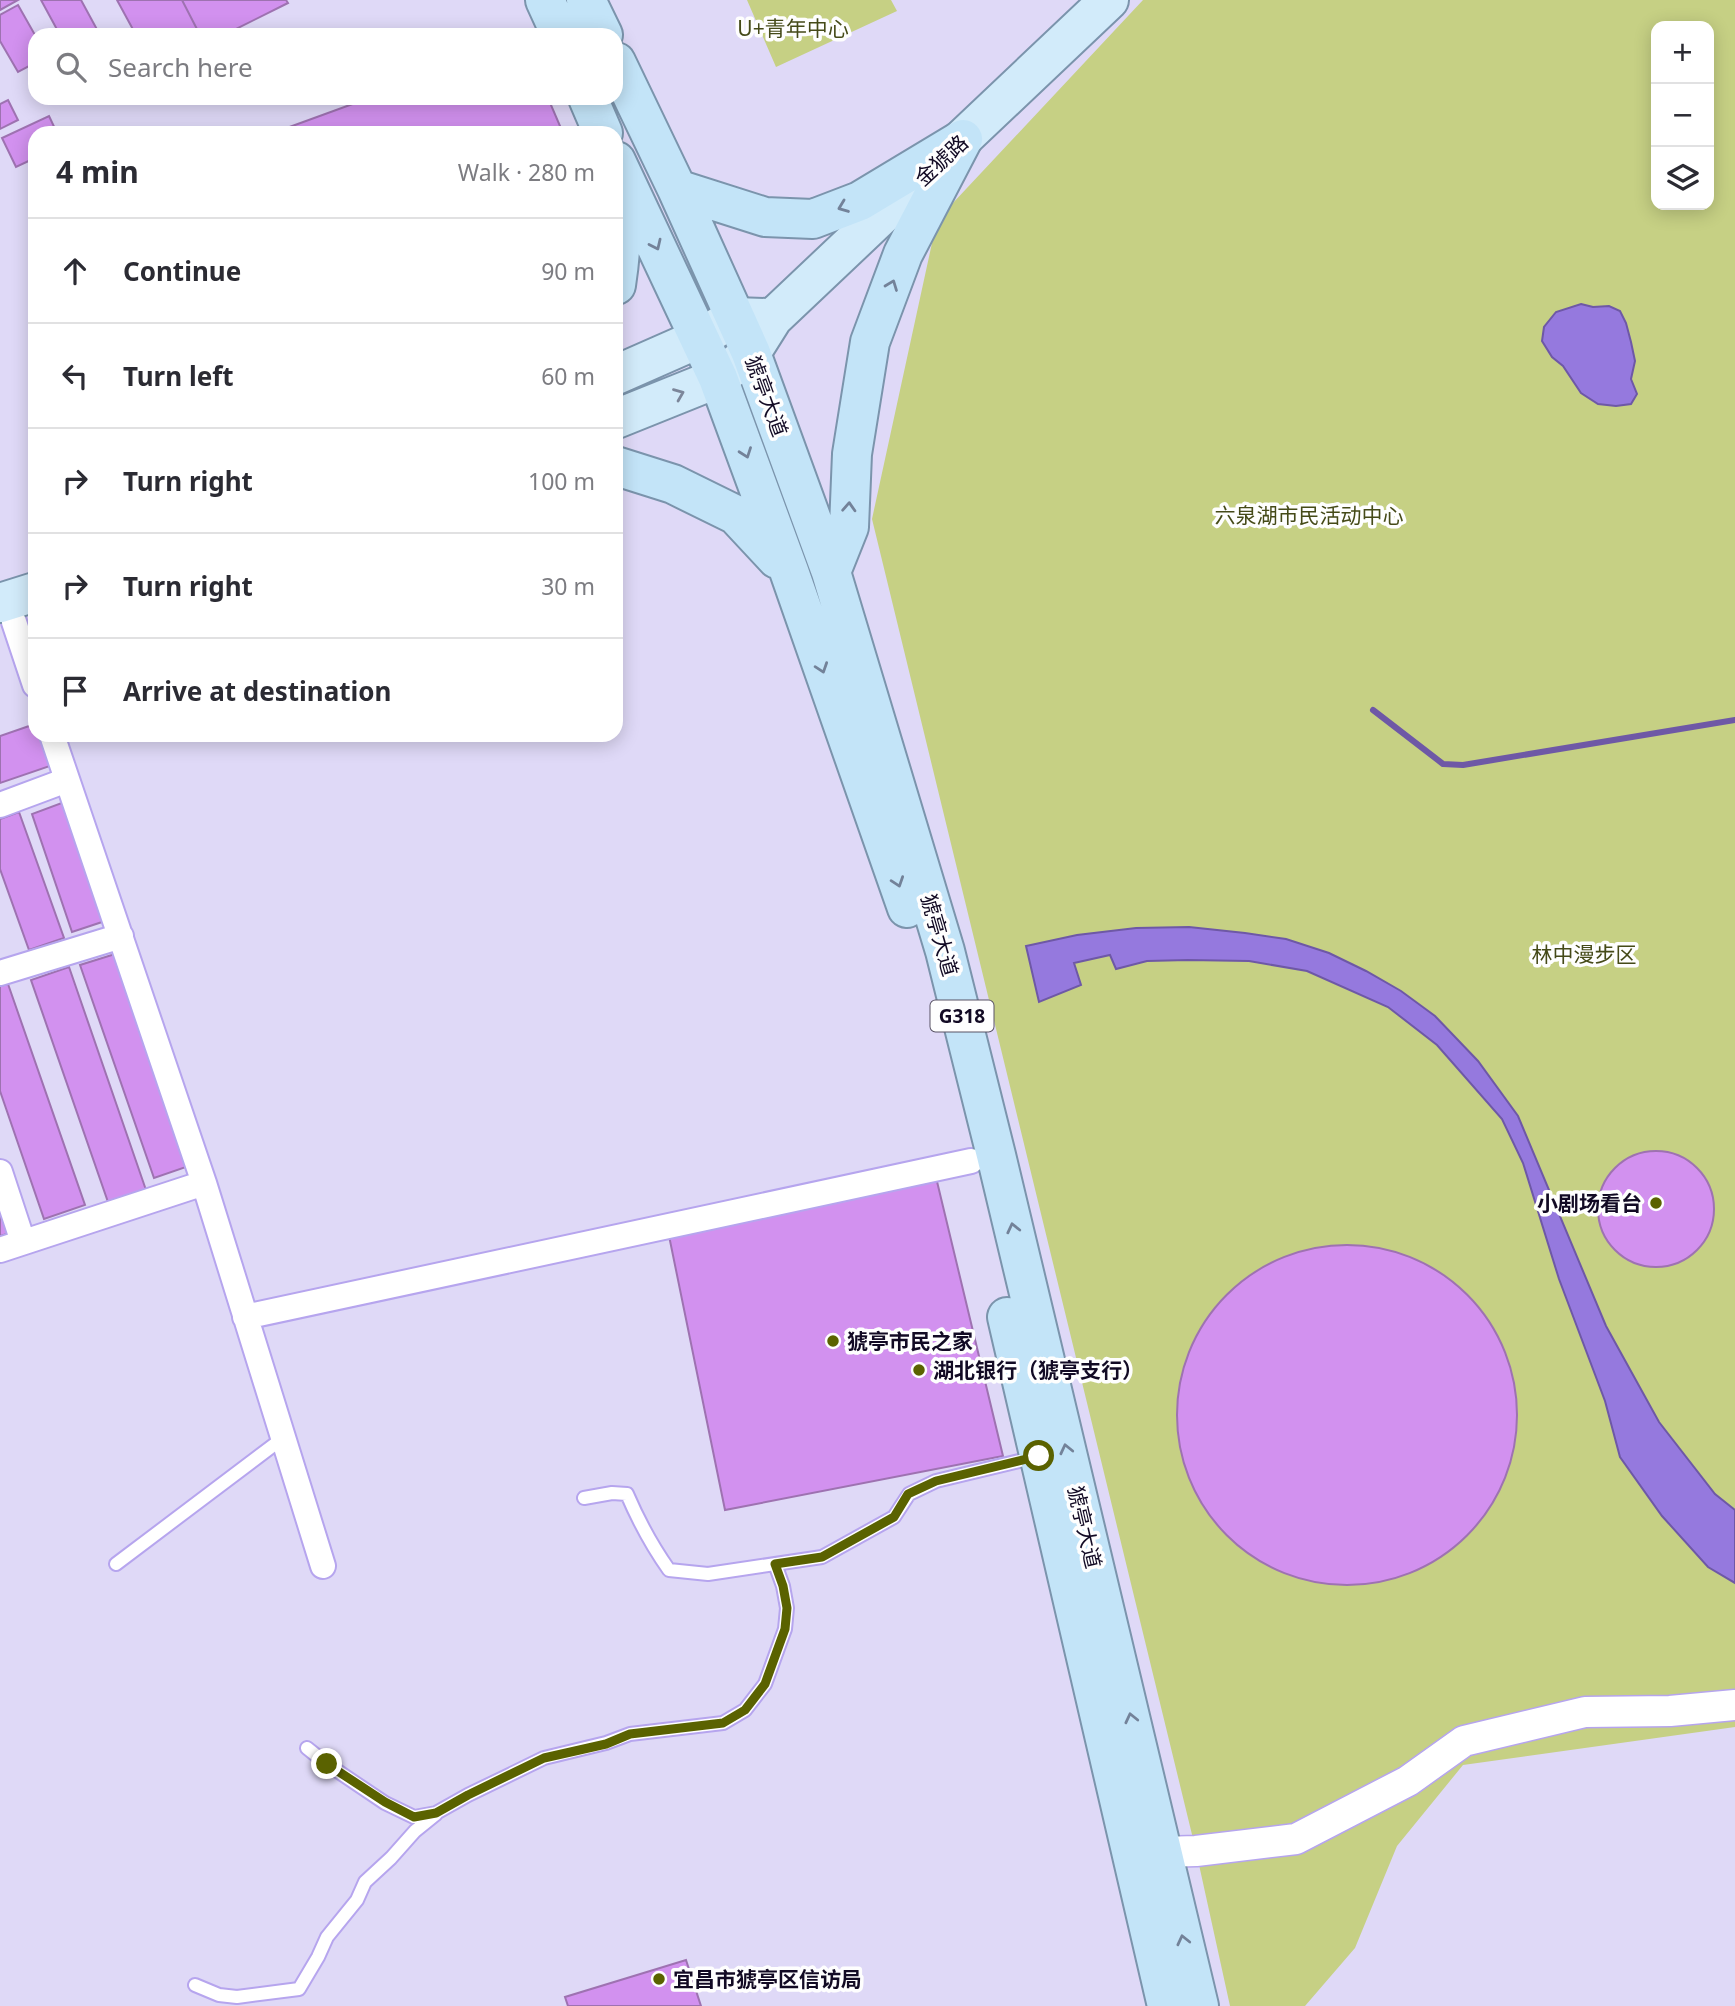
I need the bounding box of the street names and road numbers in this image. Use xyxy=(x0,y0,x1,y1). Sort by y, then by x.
street label: 金猇路 xyxy=(908,128,974,192)
street label: 猇亭大道 xyxy=(739,352,795,440)
street label: 猇亭大道 xyxy=(915,891,965,979)
road number: G318 xyxy=(930,1000,993,1032)
street label: 猇亭大道 xyxy=(1062,1483,1108,1571)

